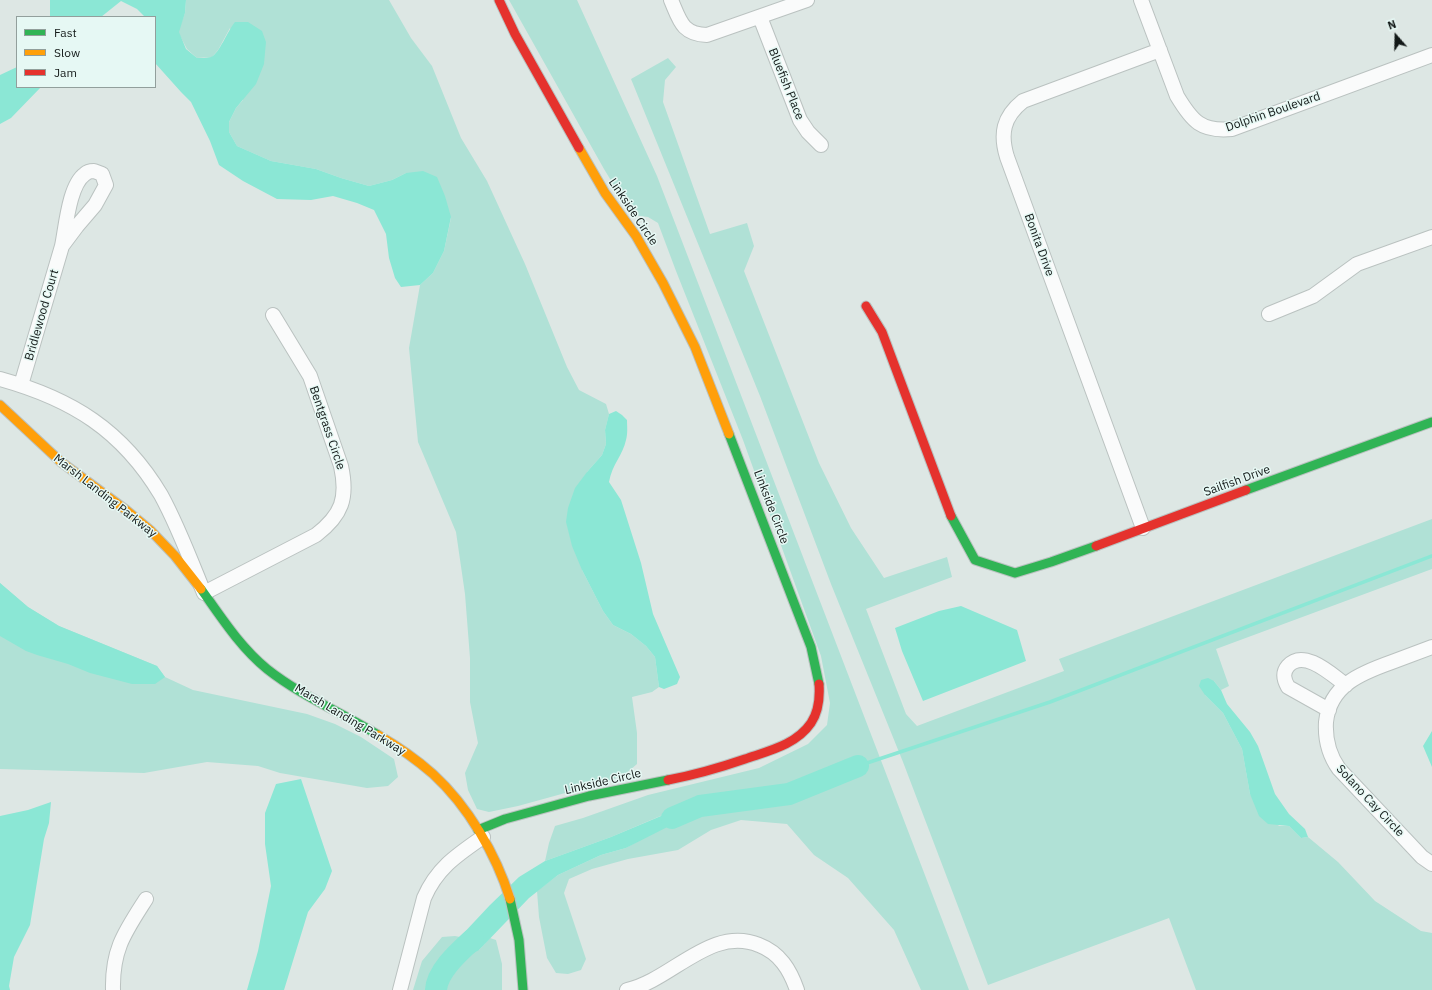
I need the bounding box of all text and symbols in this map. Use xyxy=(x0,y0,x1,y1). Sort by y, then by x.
legend xyxy=(16,16,156,88)
north arrow xyxy=(1376,16,1416,56)
text: N xyxy=(1386,17,1398,33)
text: Fast xyxy=(54,25,77,40)
text: Slow xyxy=(54,45,80,60)
street label: Bluefish Place xyxy=(765,46,807,122)
text: Jam xyxy=(54,65,77,80)
street label: Dolphin Boulevard xyxy=(1224,89,1322,135)
street label: Linkside Circle xyxy=(605,176,661,248)
street label: Bonita Drive xyxy=(1021,212,1057,278)
street label: Bridlewood Court xyxy=(22,268,62,362)
street label: Bentgrass Circle xyxy=(306,384,348,472)
street label: Marsh Landing Parkway xyxy=(51,451,159,541)
street label: Sailfish Drive xyxy=(1202,462,1272,500)
street label: Linkside Circle xyxy=(750,468,792,546)
street label: Marsh Landing Parkway xyxy=(292,681,408,759)
street label: Solano Cay Circle xyxy=(1333,762,1407,840)
street label: Linkside Circle xyxy=(563,766,643,798)

